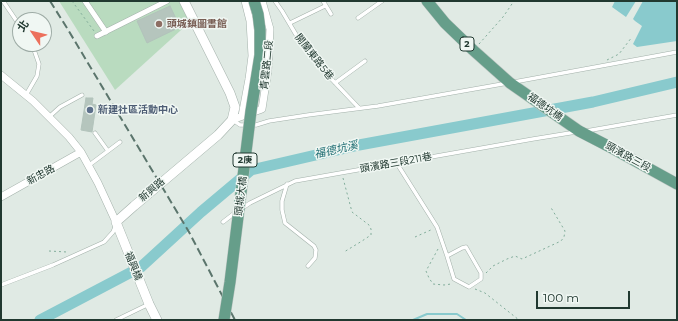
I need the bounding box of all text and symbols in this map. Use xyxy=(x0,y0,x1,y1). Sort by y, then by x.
north arrow xyxy=(12,12,52,52)
text: 北 xyxy=(14,17,32,34)
place label: 頭城鎮圖書館 xyxy=(167,18,227,30)
marker: 頭城鎮圖書館 xyxy=(154,19,164,29)
street label: 開蘭東路5巷 xyxy=(292,31,336,83)
road number: 2 xyxy=(460,37,474,51)
street label: 青雲路二段 xyxy=(258,40,276,90)
street label: 福德坑橋 xyxy=(525,91,565,123)
place label: 新建社區活動中心 xyxy=(98,104,178,116)
marker: 新建社區活動中心 xyxy=(85,105,95,115)
water label: 福德坑溪 xyxy=(313,139,359,161)
street label: 頭濱路三段 xyxy=(603,140,653,174)
street label: 頭濱路三段211巷 xyxy=(359,151,433,175)
road number: 2庚 xyxy=(233,153,257,167)
street label: 新忠路 xyxy=(25,162,57,188)
street label: 頭城大橋 xyxy=(233,175,249,217)
street label: 新興路 xyxy=(137,176,167,204)
street label: 福興橋 xyxy=(122,250,144,282)
scale bar xyxy=(538,283,632,309)
text: 100 m xyxy=(543,290,579,305)

